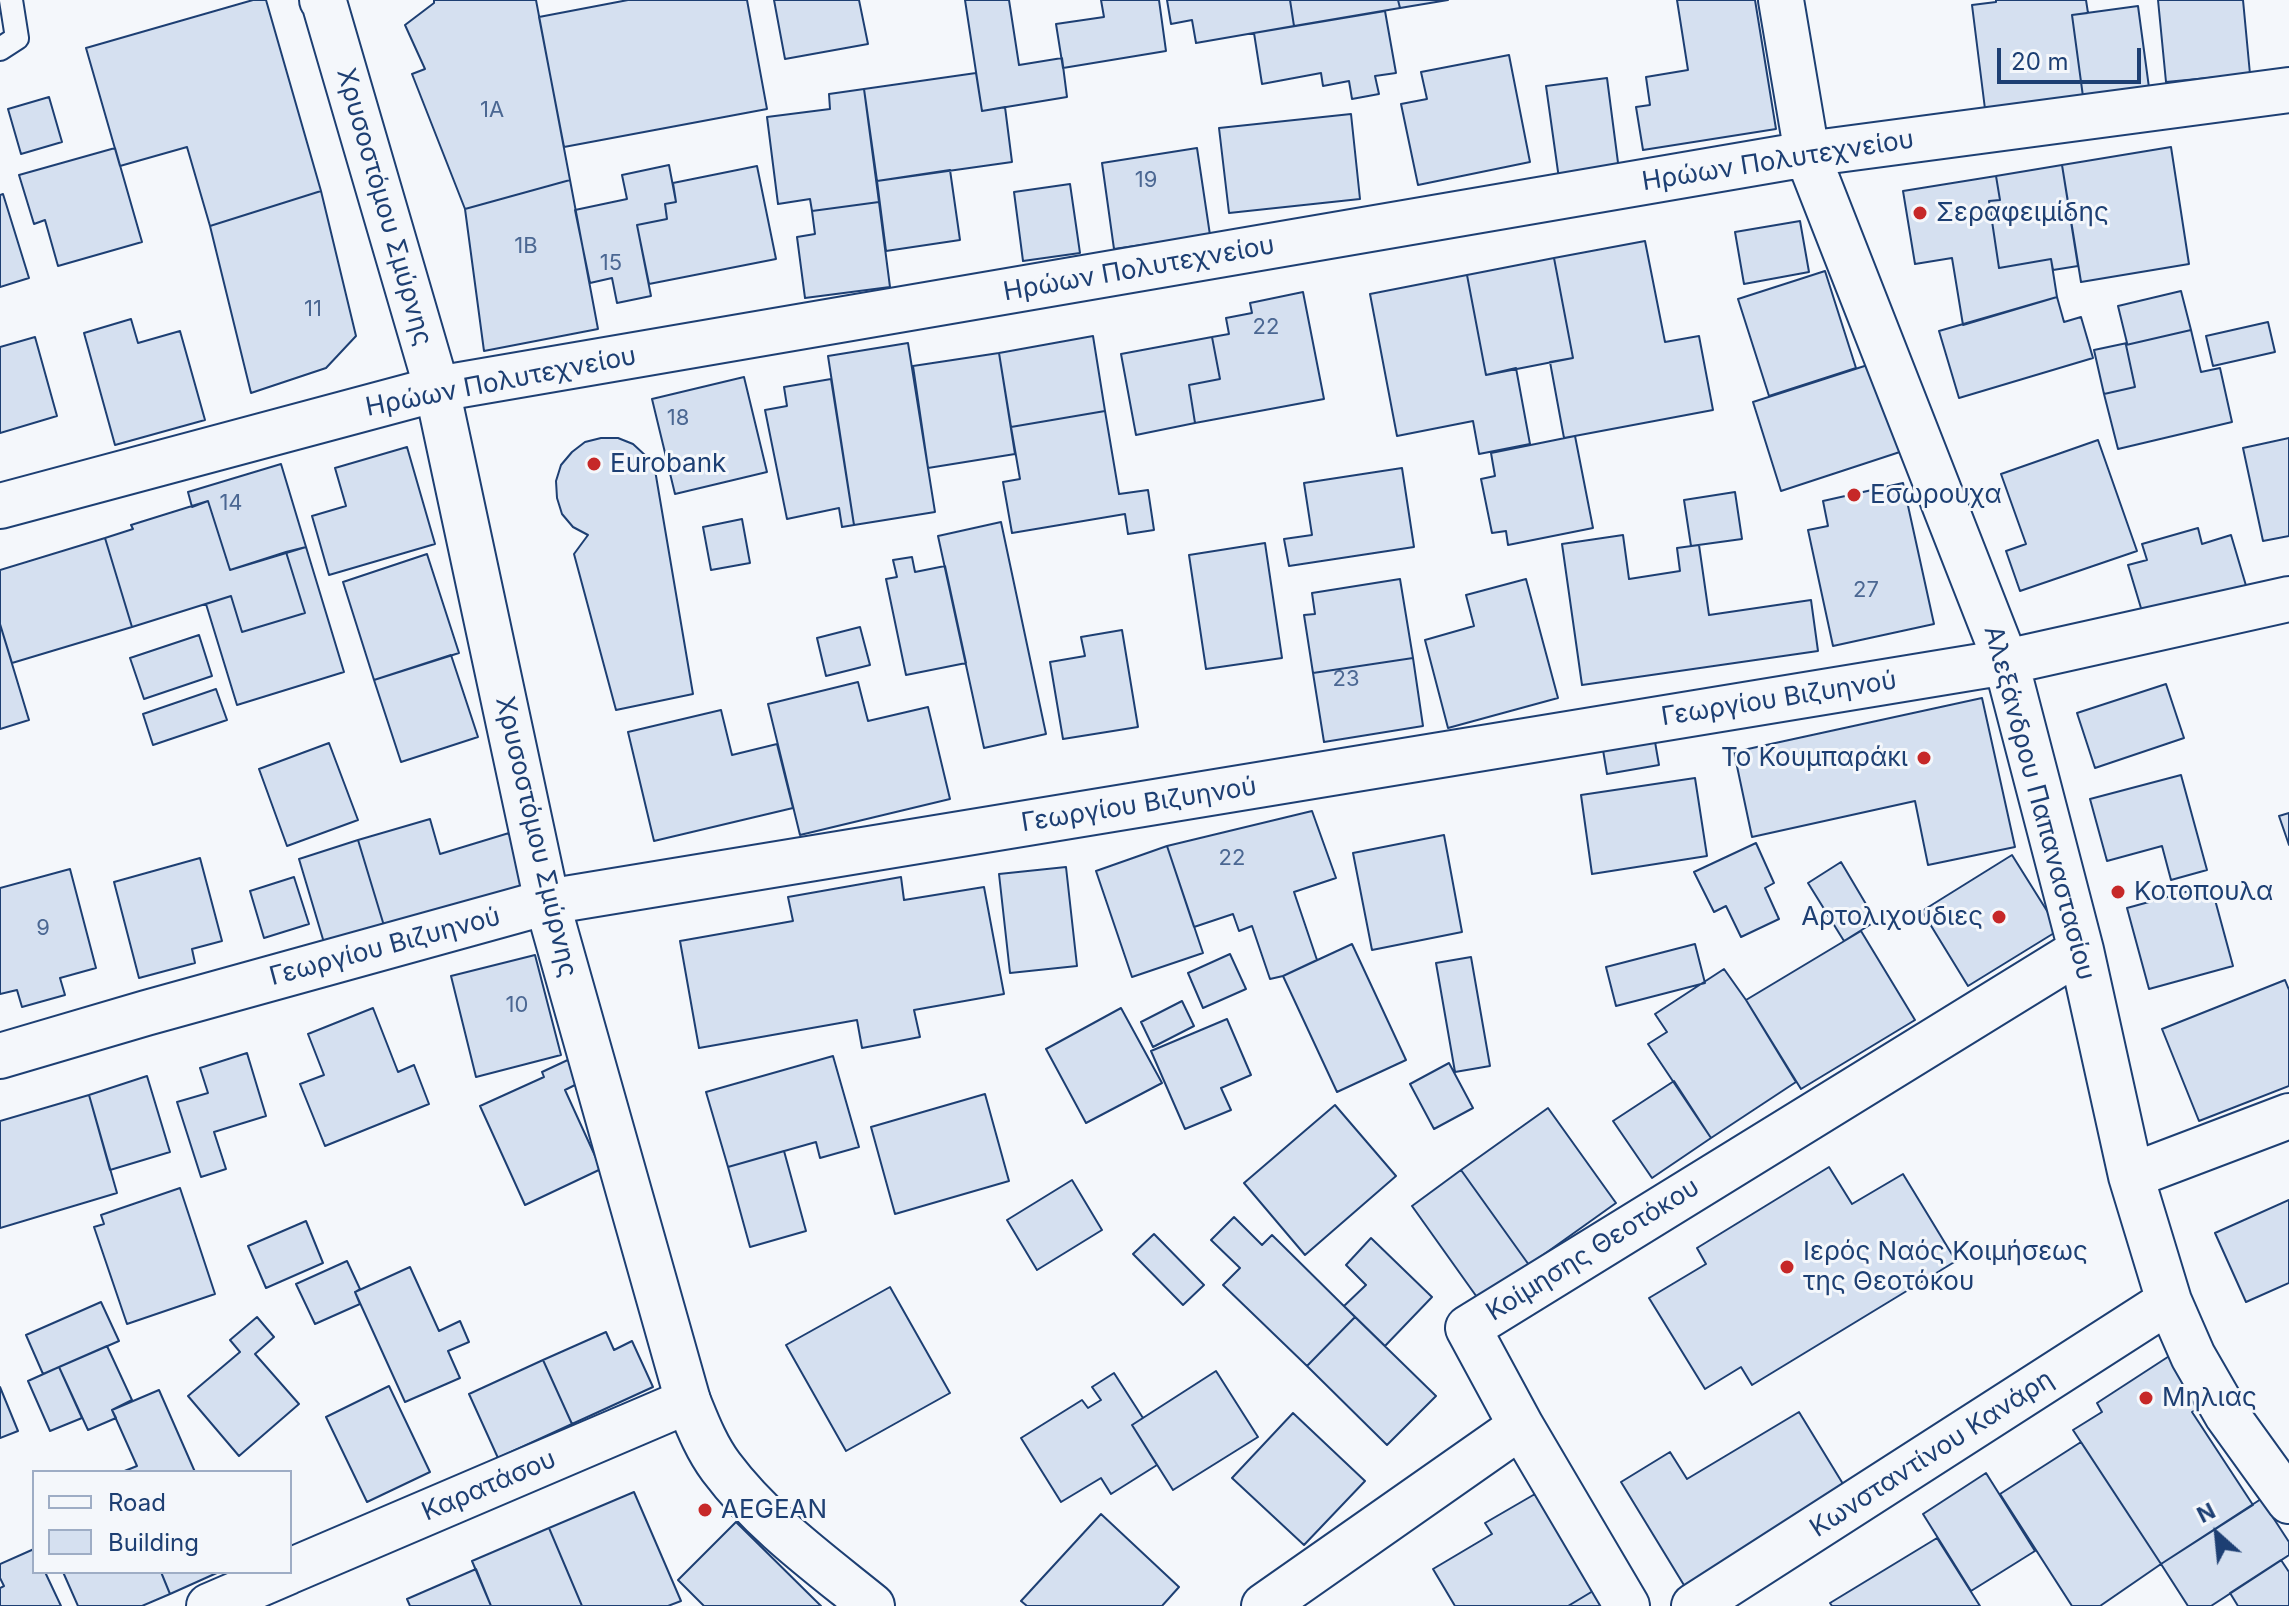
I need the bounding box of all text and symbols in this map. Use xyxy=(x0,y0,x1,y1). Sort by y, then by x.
scale bar xyxy=(2001,32,2145,82)
text: 20 m xyxy=(2011,47,2069,76)
street label: Χρυσοστόμου Σμύρνης xyxy=(329,65,439,349)
house number: 1Α xyxy=(480,97,504,123)
street label: Ηρώων Πολυτεχνείου xyxy=(1640,124,1916,198)
house number: 19 xyxy=(1135,167,1157,193)
place label: Σεραφειμίδης xyxy=(1936,197,2109,229)
marker: Σεραφειμίδης xyxy=(1911,204,1929,222)
street label: Ηρώων Πολυτεχνείου xyxy=(1001,230,1277,308)
house number: 1Β xyxy=(514,233,538,259)
house number: 15 xyxy=(600,250,622,276)
house number: 11 xyxy=(304,296,322,322)
house number: 22 xyxy=(1253,314,1279,340)
street label: Ηρώων Πολυτεχνείου xyxy=(363,340,639,424)
house number: 18 xyxy=(667,405,689,431)
place label: Eurobank xyxy=(610,448,726,480)
marker: Eurobank xyxy=(585,455,603,473)
place label: Εσωρουχα xyxy=(1870,479,2002,511)
marker: Εσωρουχα xyxy=(1845,486,1863,504)
house number: 14 xyxy=(219,490,243,516)
house number: 27 xyxy=(1853,577,1879,603)
street label: Αλεξάνδρου Παπαναστασίου xyxy=(1977,622,2101,984)
street label: Γεωργίου Βιζυηνού xyxy=(1659,665,1899,733)
house number: 23 xyxy=(1332,666,1360,692)
street label: Χρυσοστόμου Σμύρνης xyxy=(488,694,584,980)
place label: Το Κουμπαράκι xyxy=(1721,742,1908,774)
marker: Το Κουμπαράκι xyxy=(1915,749,1933,767)
street label: Γεωργίου Βιζυηνού xyxy=(1019,771,1259,839)
house number: 22 xyxy=(1219,845,1245,871)
place label: Κοτοπουλα xyxy=(2134,876,2273,908)
marker: Κοτοπουλα xyxy=(2109,883,2127,901)
street label: Γεωργίου Βιζυηνού xyxy=(266,901,504,993)
place label: Αρτολιχουδιες xyxy=(1801,901,1983,933)
marker: Αρτολιχουδιες xyxy=(1990,908,2008,926)
house number: 9 xyxy=(36,915,50,941)
house number: 10 xyxy=(506,992,528,1018)
street label: Κοίμησης Θεοτόκου xyxy=(1481,1172,1705,1328)
place label: Ιερός Ναός Κοιμήσεως της Θεοτόκου xyxy=(1803,1236,2088,1298)
marker: Ιερός Ναός Κοιμήσεως της Θεοτόκου xyxy=(1778,1258,1796,1276)
street label: Κωνσταντίνου Κανάρη xyxy=(1805,1364,2059,1544)
place label: Μηλιας xyxy=(2162,1382,2257,1414)
marker: Μηλιας xyxy=(2137,1389,2155,1407)
street label: Καρατάσου xyxy=(417,1444,561,1528)
legend xyxy=(32,1470,292,1574)
text: Road xyxy=(108,1488,166,1517)
place label: AEGEAN xyxy=(721,1494,827,1526)
north arrow xyxy=(2177,1494,2257,1574)
text: N xyxy=(2193,1497,2219,1528)
marker: AEGEAN xyxy=(696,1501,714,1519)
text: Building xyxy=(108,1528,199,1557)

